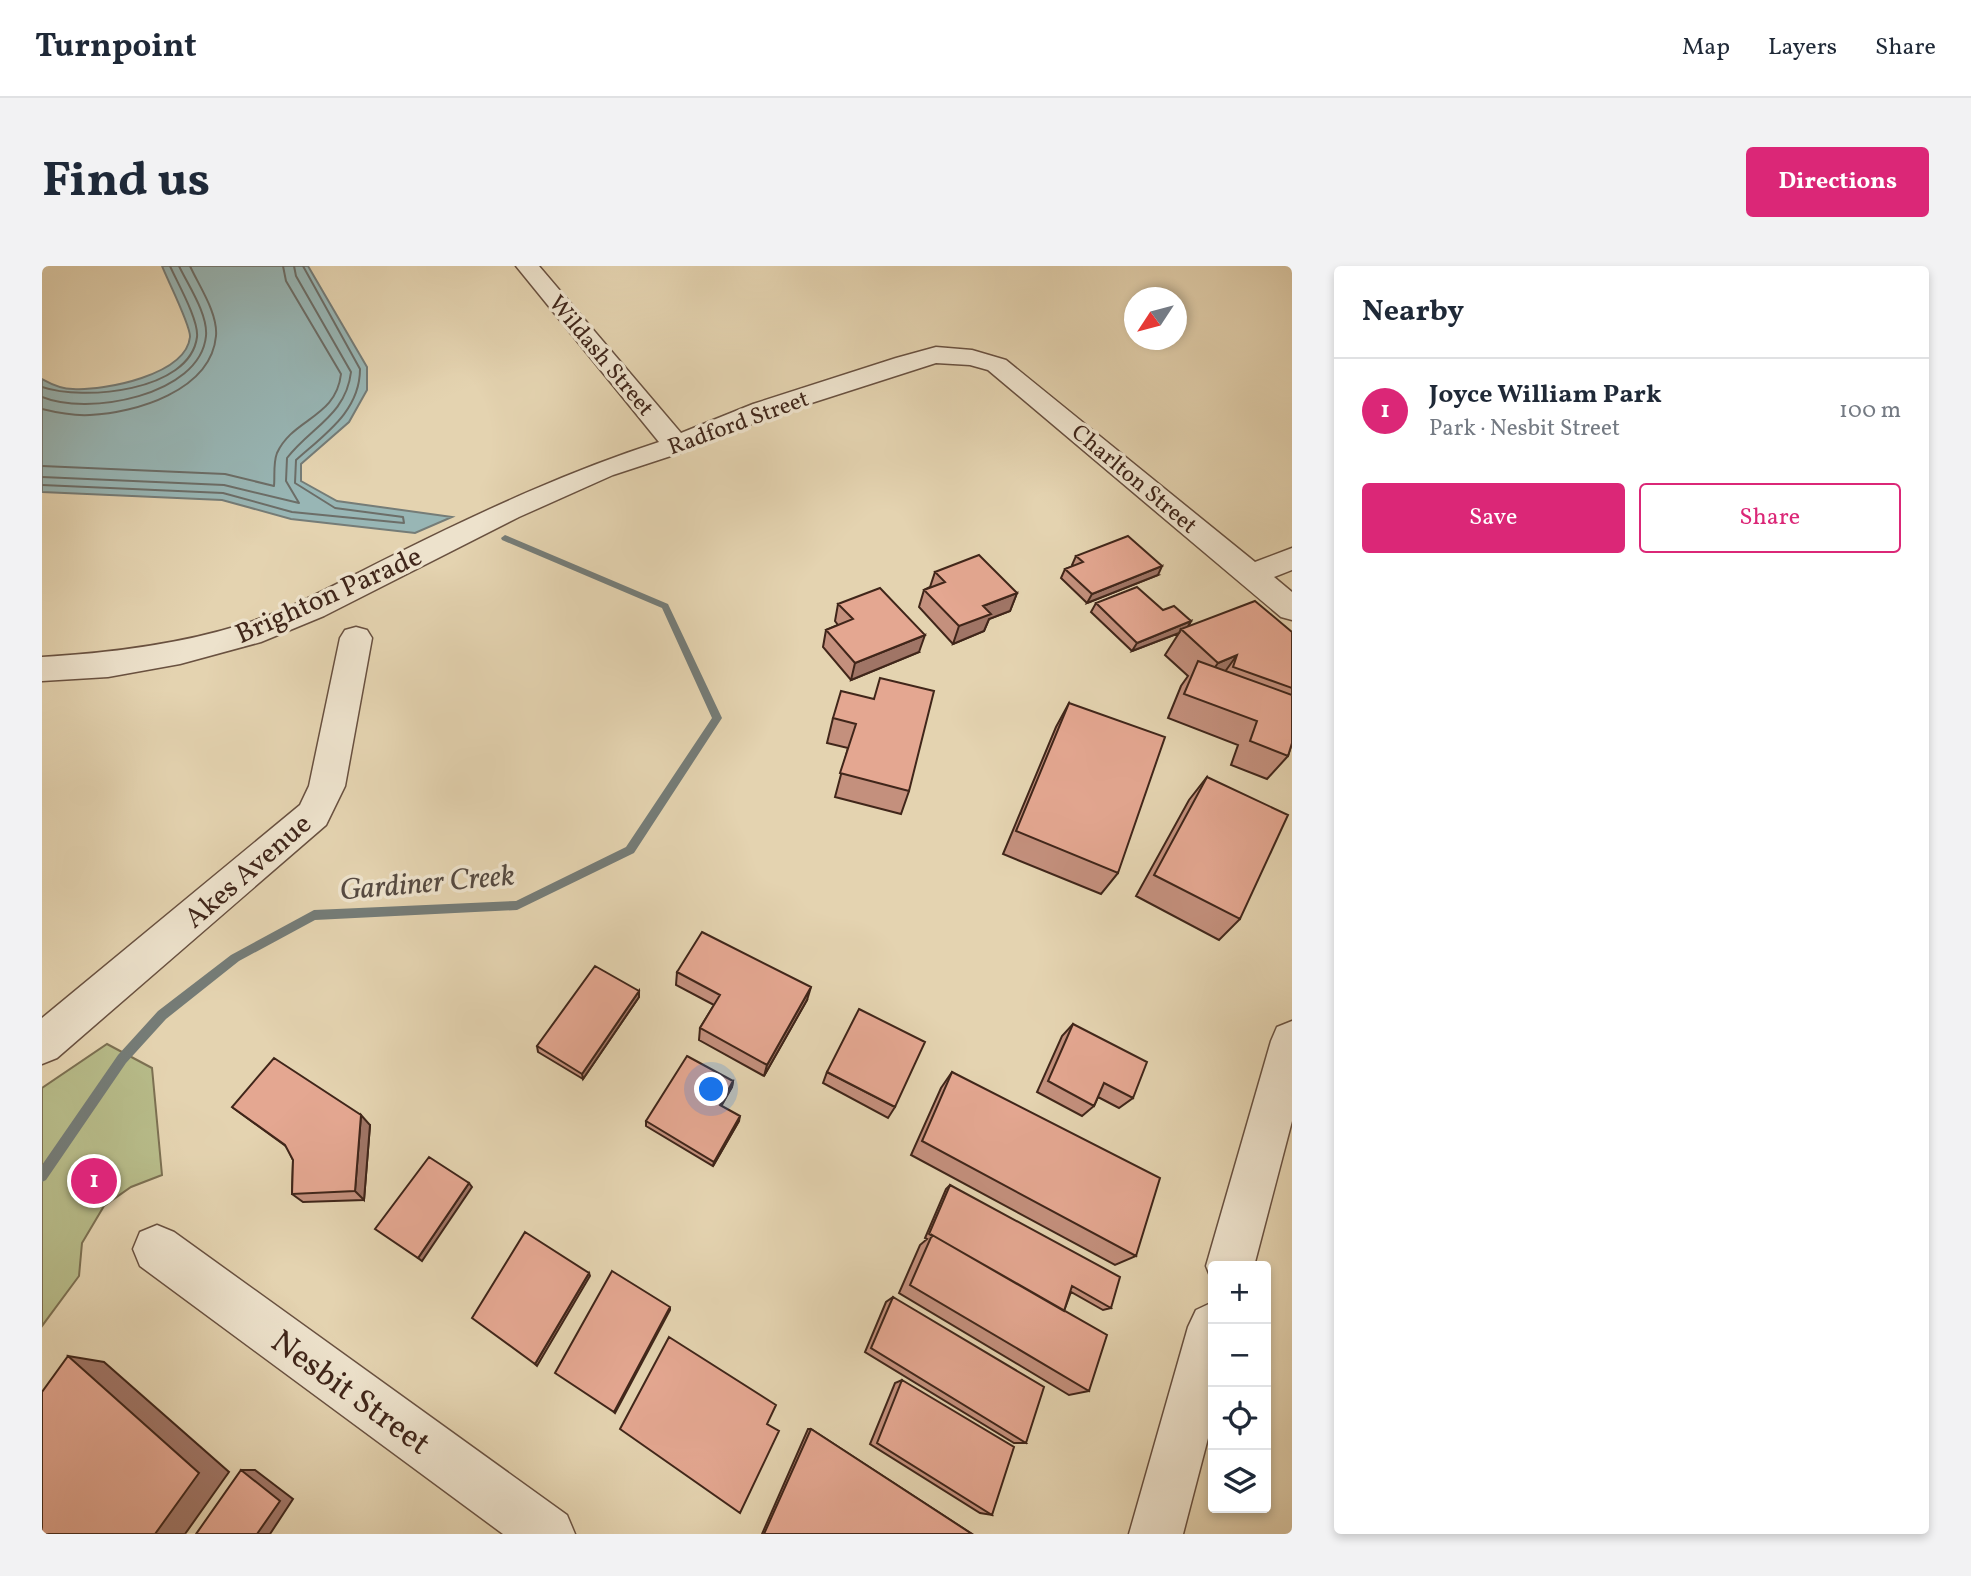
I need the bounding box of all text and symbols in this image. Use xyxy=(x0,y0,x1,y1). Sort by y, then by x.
text: Turnpoint xyxy=(35,25,197,71)
text: Map xyxy=(1682,31,1730,65)
text: Layers xyxy=(1768,31,1837,65)
text: Share xyxy=(1875,31,1936,65)
button: Directions xyxy=(1746,147,1929,217)
text: Find us xyxy=(42,148,210,217)
north arrow xyxy=(1124,287,1187,350)
street label: Wildash Street xyxy=(540,289,661,424)
text: Nearby xyxy=(1362,291,1464,333)
text: Joyce William Park xyxy=(1429,377,1662,413)
street label: Radford Street xyxy=(664,384,814,464)
text: 1 xyxy=(1380,395,1390,427)
text: 100 m xyxy=(1839,395,1901,427)
text: Park · Nesbit Street xyxy=(1429,413,1620,445)
street label: Charlton Street xyxy=(1064,417,1204,542)
button: Save xyxy=(1362,483,1625,553)
button: Share xyxy=(1639,483,1901,553)
street label: Brighton Parade xyxy=(230,538,428,655)
street label: Akes Avenue xyxy=(177,806,321,938)
water label: Gardiner Creek xyxy=(338,855,517,913)
your location xyxy=(694,1072,728,1106)
pin: 1 xyxy=(71,1155,117,1207)
map controls xyxy=(1208,1261,1271,1513)
button: + xyxy=(1208,1261,1271,1324)
street label: Nesbit Street xyxy=(261,1321,439,1468)
button: − xyxy=(1208,1324,1271,1387)
button: locate xyxy=(1208,1387,1271,1450)
button: layers xyxy=(1208,1450,1271,1513)

